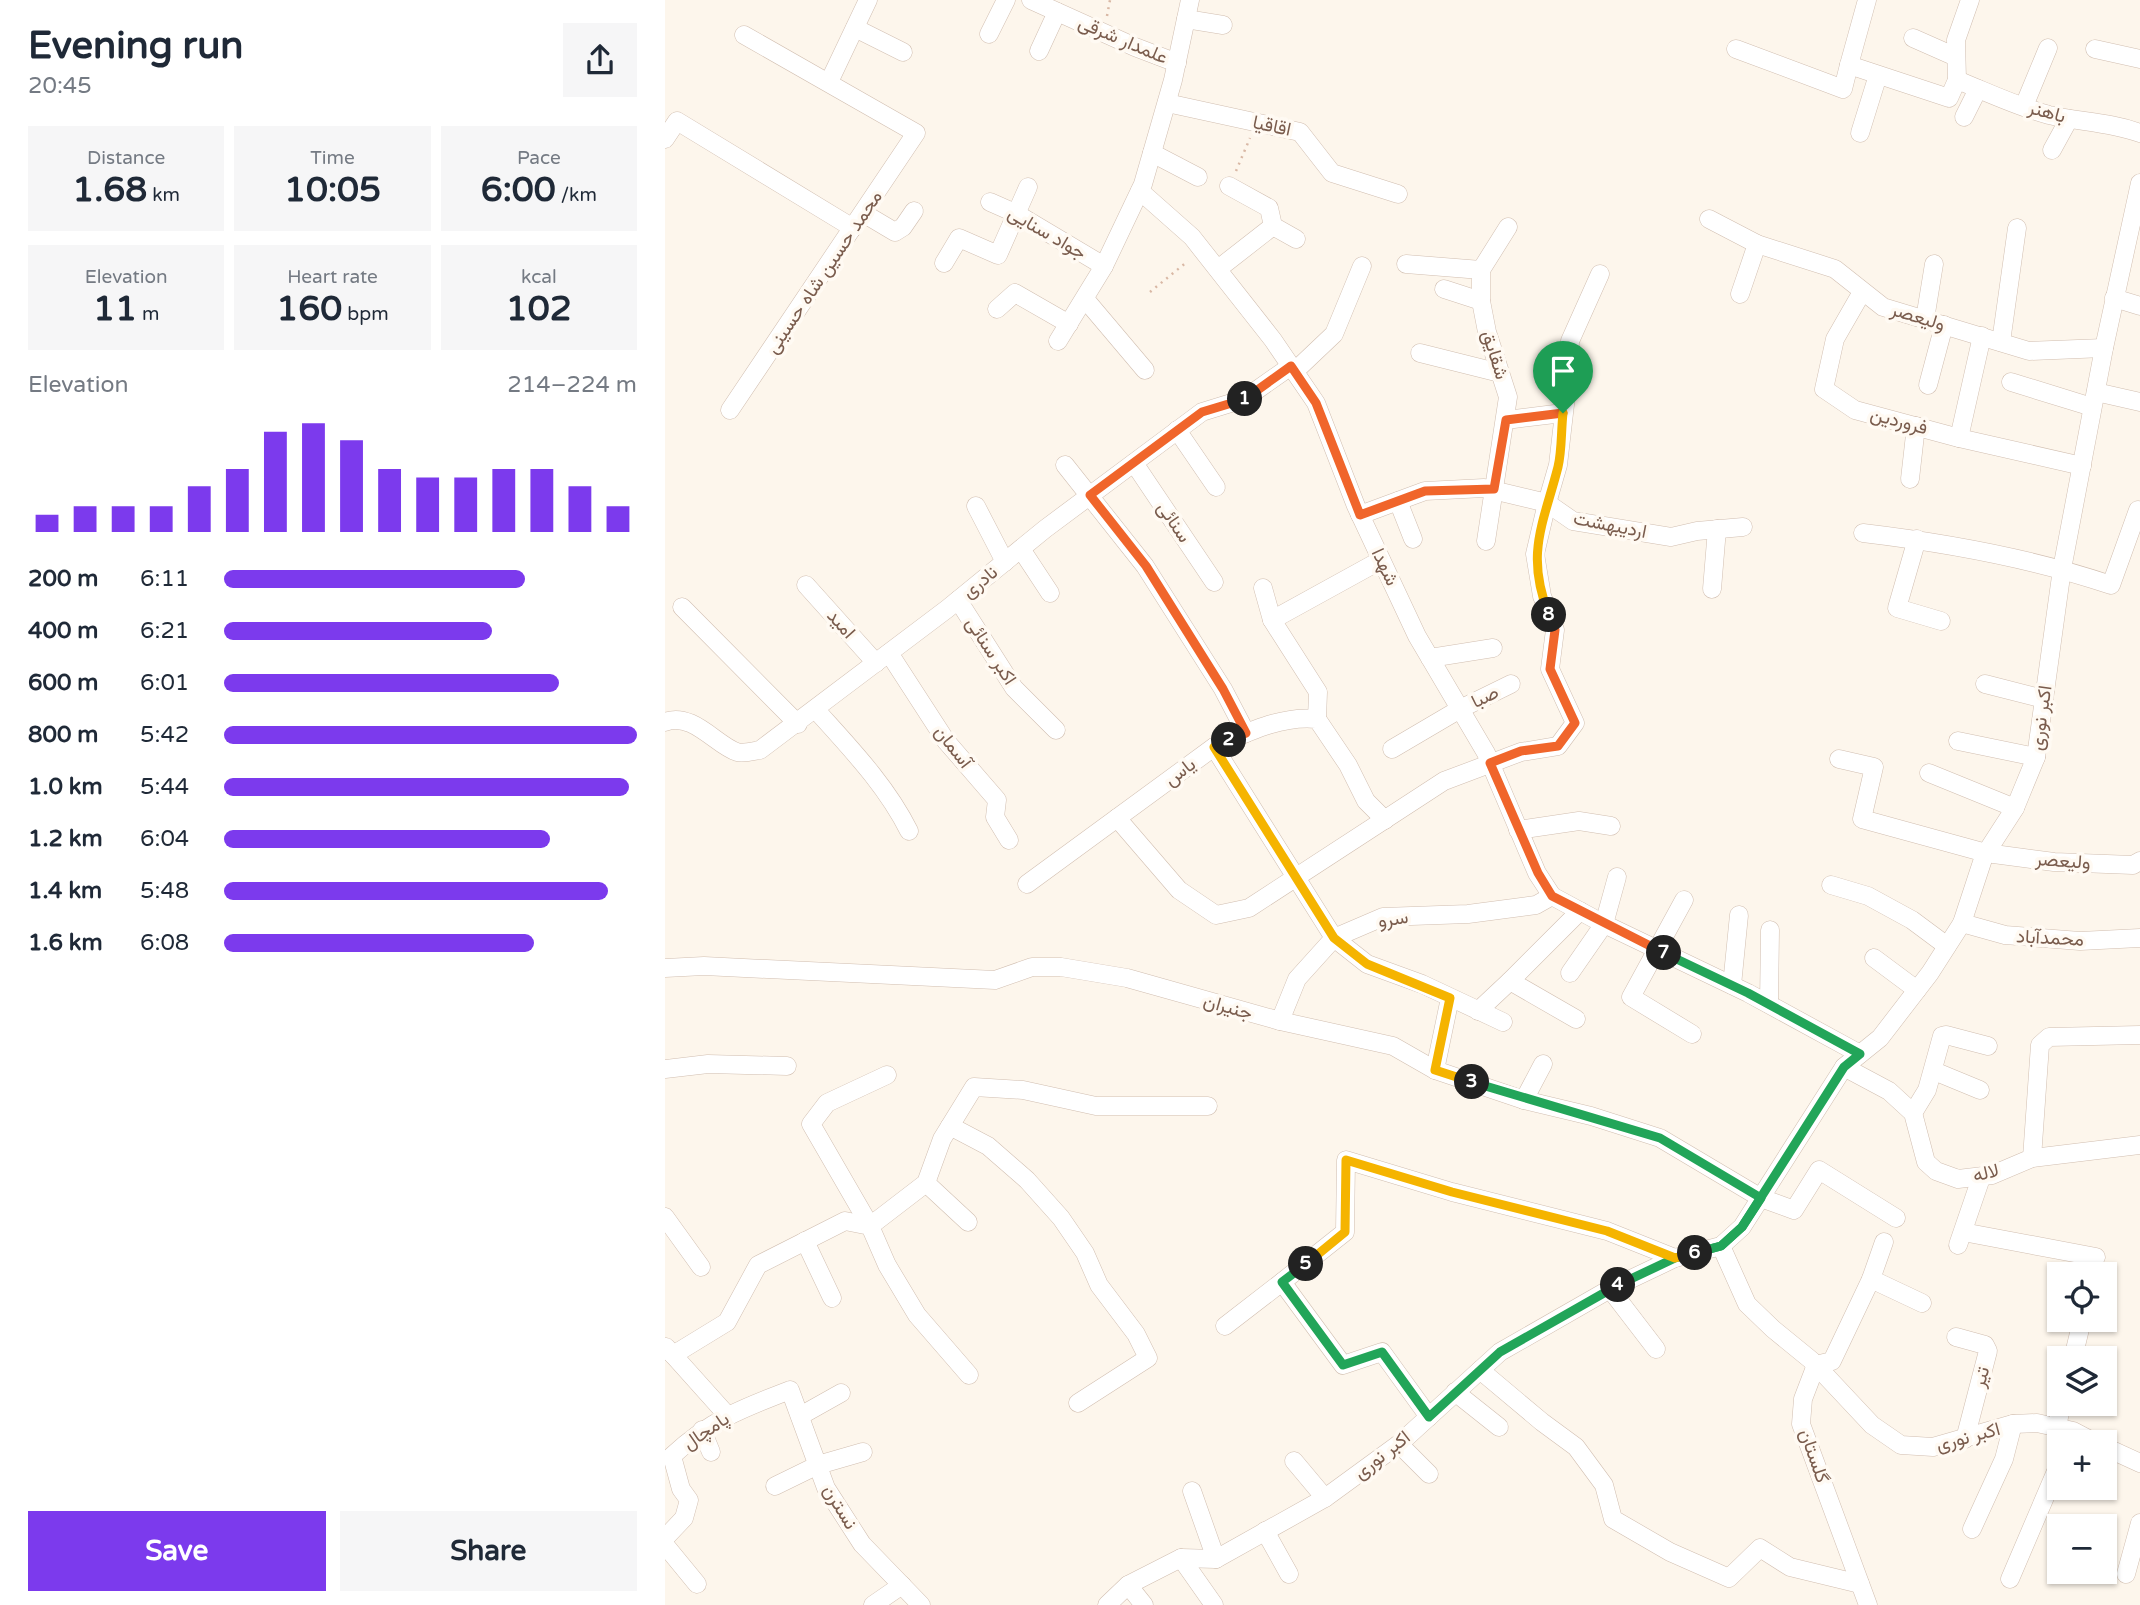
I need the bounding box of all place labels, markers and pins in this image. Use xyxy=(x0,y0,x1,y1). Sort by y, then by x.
pin xyxy=(1533,341,1593,413)
pin: 1 xyxy=(1227,382,1263,416)
pin: 8 xyxy=(1531,598,1567,632)
pin: 2 xyxy=(1211,722,1247,758)
pin: 7 xyxy=(1647,936,1681,970)
pin: 3 xyxy=(1455,1064,1489,1100)
pin: 6 xyxy=(1677,1236,1713,1270)
pin: 5 xyxy=(1289,1246,1323,1282)
pin: 4 xyxy=(1601,1268,1635,1302)

